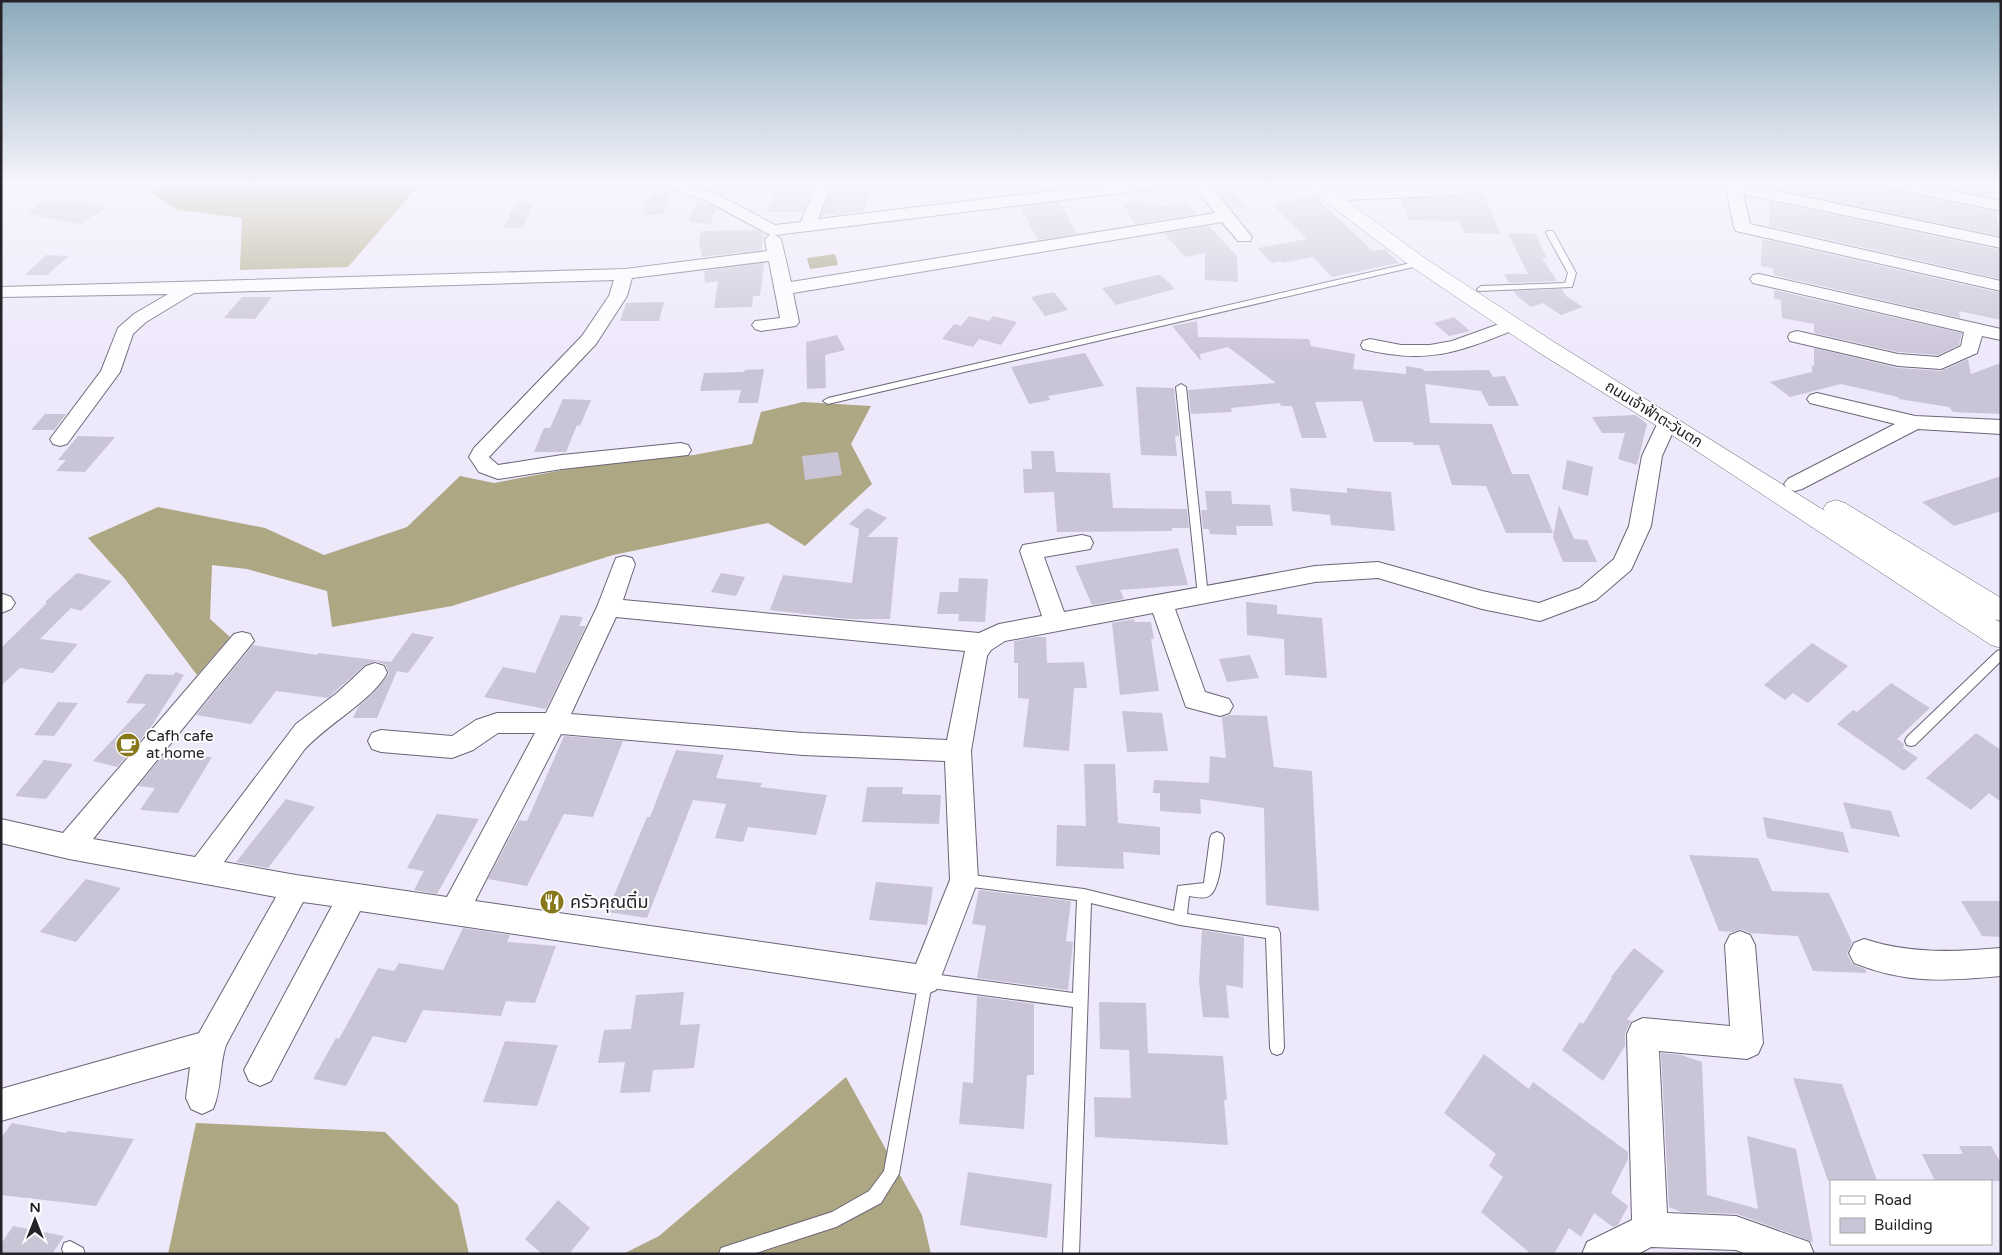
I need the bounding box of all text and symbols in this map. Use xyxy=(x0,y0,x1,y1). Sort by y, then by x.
street label: ถนนเจ้าฟ้าตะวันตก xyxy=(1602,377,1706,451)
place label: Cafh cafe at home xyxy=(146,727,213,762)
cafe icon: Cafh cafe at home xyxy=(115,732,141,758)
restaurant icon: ครัวคุณติ๋ม xyxy=(539,889,565,915)
place label: ครัวคุณติ๋ม xyxy=(570,890,649,913)
legend xyxy=(1830,1180,1992,1245)
text: Road xyxy=(1874,1191,1912,1209)
north arrow xyxy=(10,1195,60,1245)
text: N xyxy=(29,1199,41,1216)
text: Building xyxy=(1874,1216,1933,1234)

